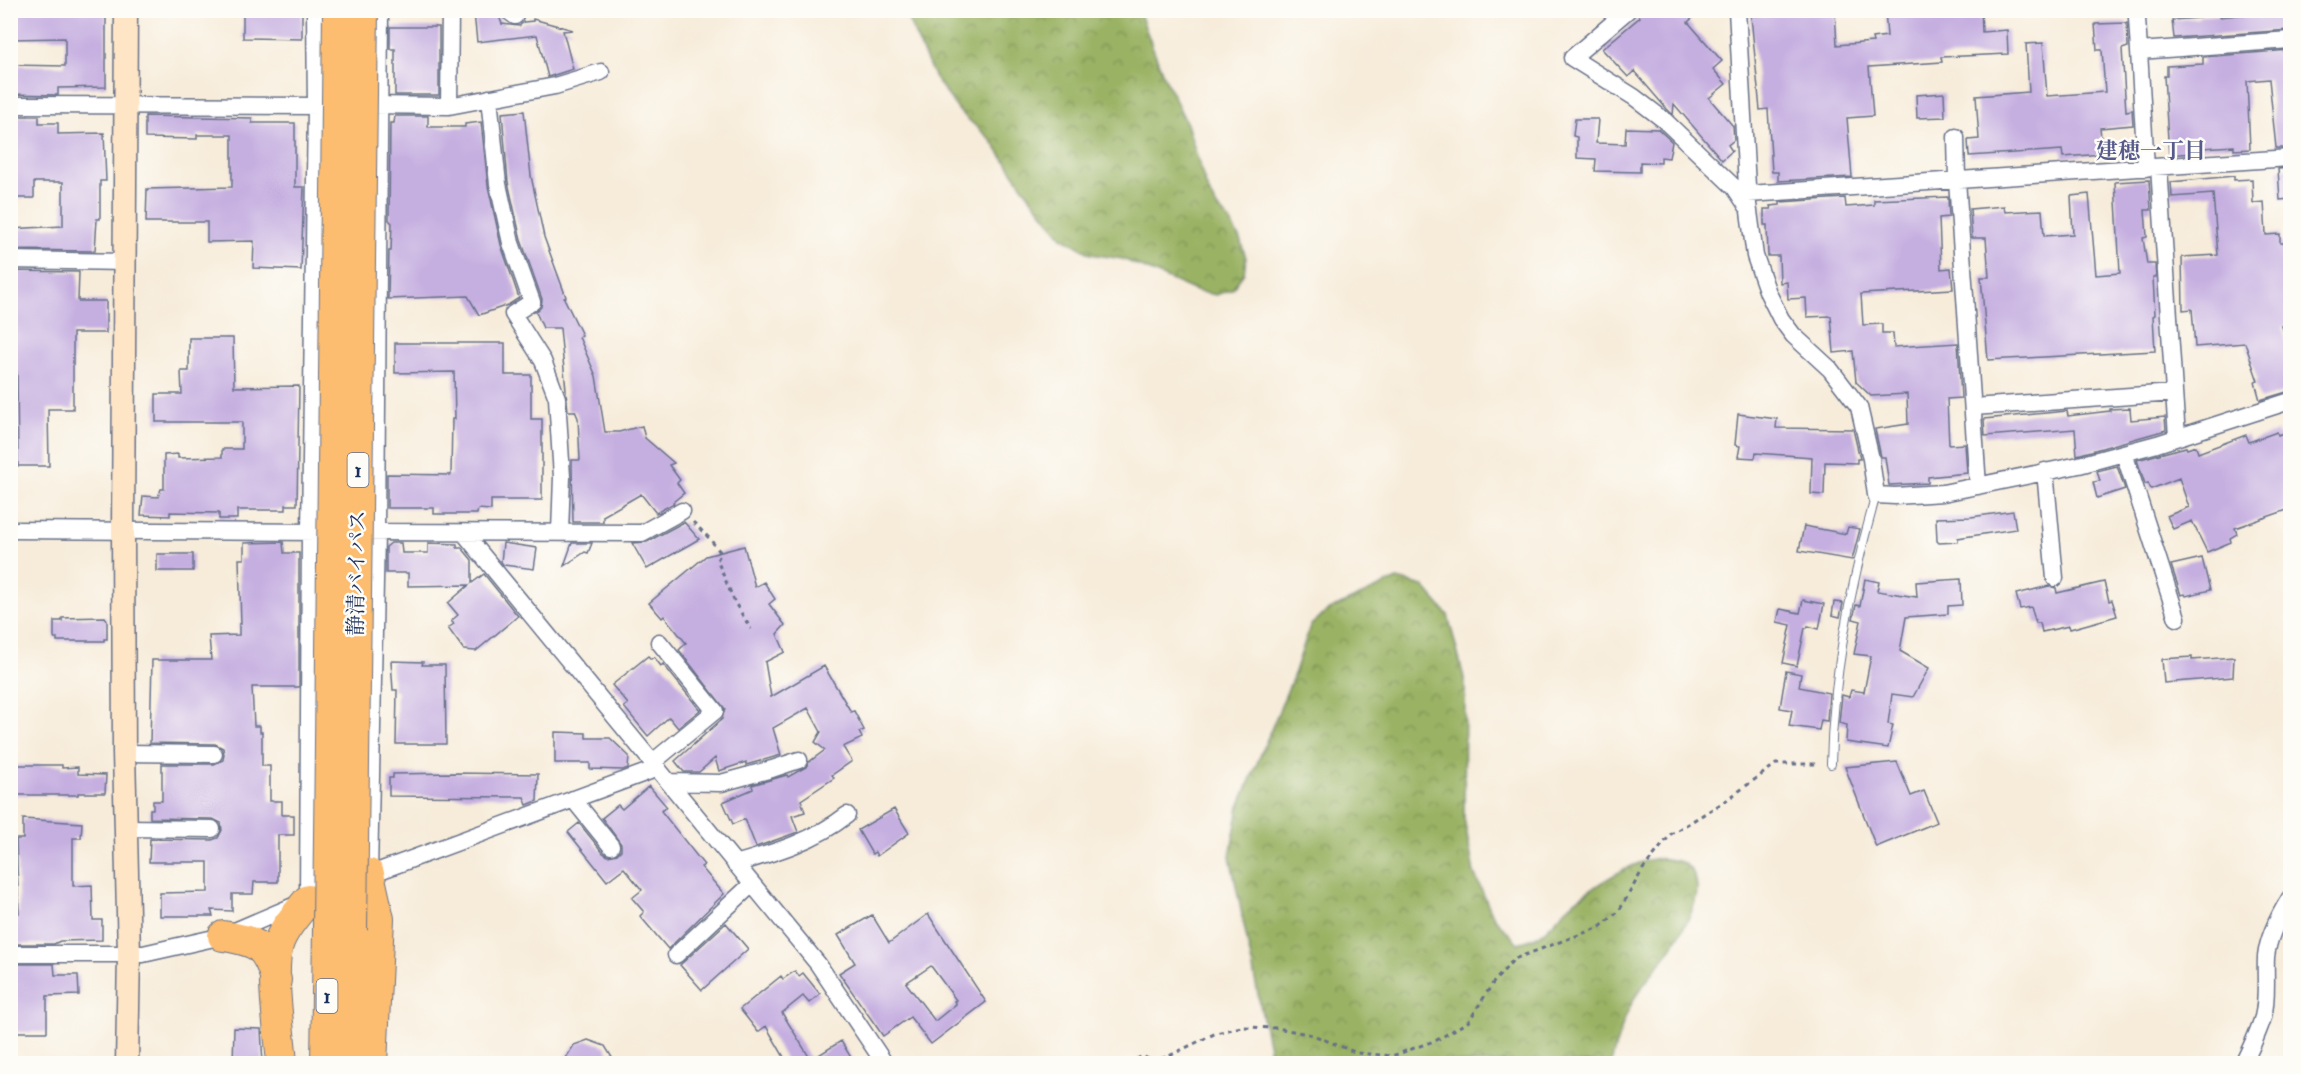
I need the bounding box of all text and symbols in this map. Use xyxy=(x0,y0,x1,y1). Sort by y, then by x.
district label: 建穂一丁目 xyxy=(2096,137,2206,165)
road number: 1 xyxy=(348,453,368,487)
street label: 静清バイパス xyxy=(342,510,372,636)
road number: 1 xyxy=(316,979,338,1013)

